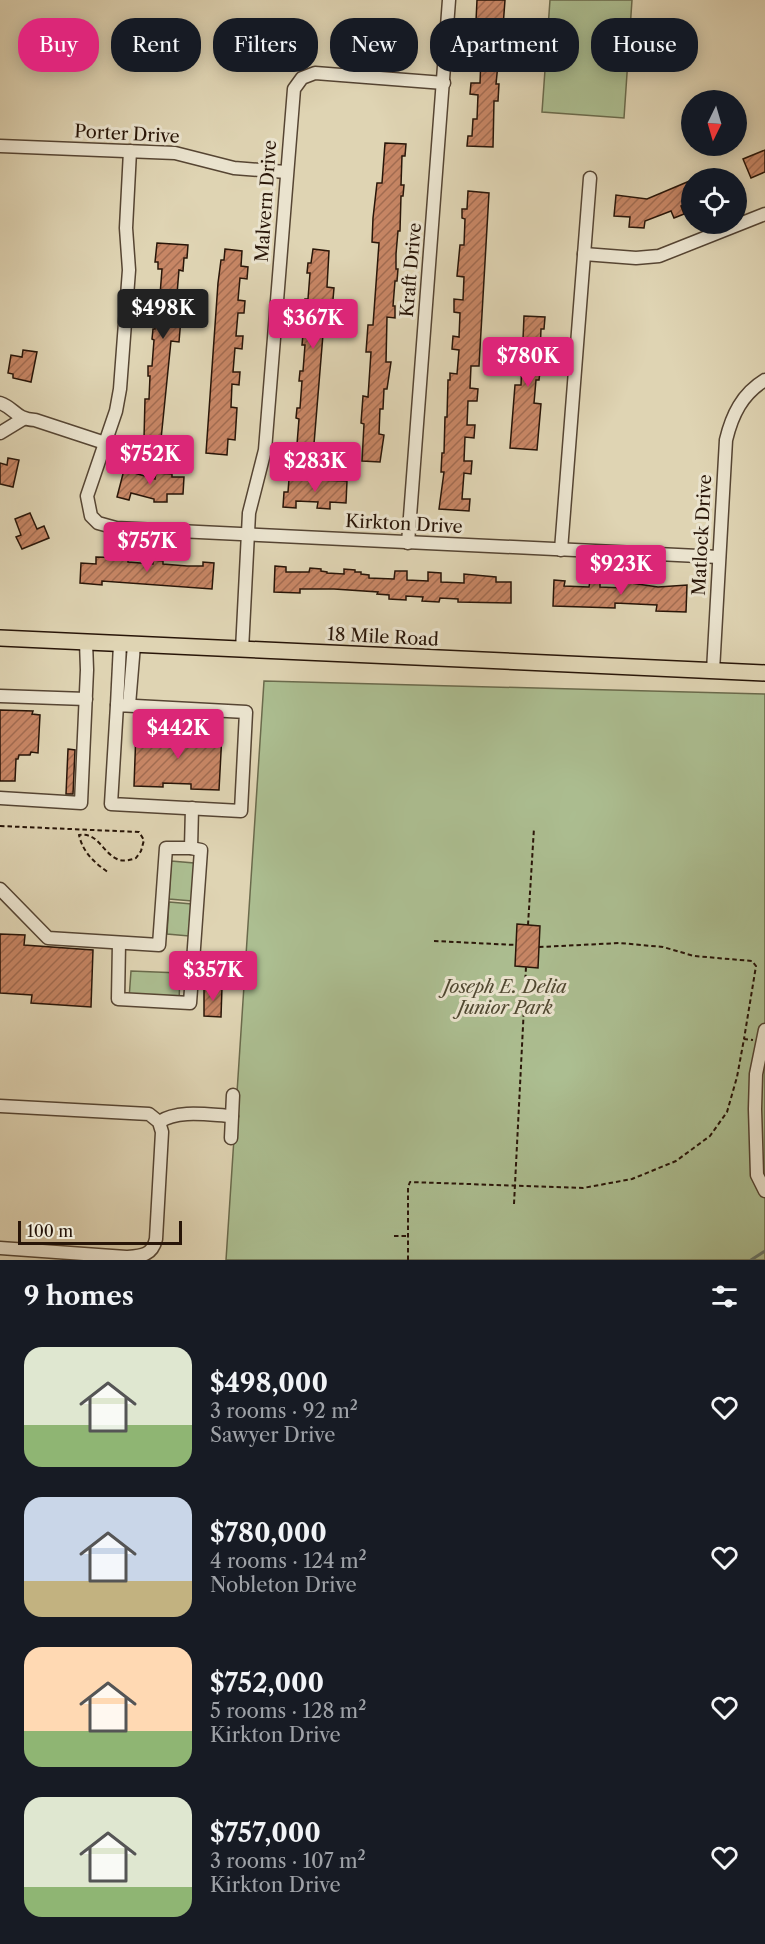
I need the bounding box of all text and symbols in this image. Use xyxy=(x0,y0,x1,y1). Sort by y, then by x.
chip: Buy xyxy=(18,18,99,72)
chip: Rent xyxy=(111,18,201,72)
chip: Filters xyxy=(213,18,318,72)
chip: New xyxy=(330,18,418,72)
chip: Apartment xyxy=(430,18,579,72)
chip: House xyxy=(591,18,698,72)
north arrow xyxy=(681,90,747,156)
map controls xyxy=(681,90,747,234)
street label: Porter Drive xyxy=(74,120,180,148)
street label: Malvern Drive xyxy=(251,139,281,263)
button: locate xyxy=(681,168,747,234)
street label: Kraft Drive xyxy=(396,222,426,318)
pin: $498K xyxy=(121,289,205,340)
text: $498K xyxy=(131,296,195,320)
pin: $367K xyxy=(271,299,355,350)
text: $367K xyxy=(283,306,343,330)
pin: $780K xyxy=(486,337,570,388)
text: $780K xyxy=(497,344,559,368)
pin: $752K xyxy=(108,435,192,486)
text: $752K xyxy=(120,442,180,466)
pin: $283K xyxy=(273,442,357,493)
text: $283K xyxy=(284,449,346,473)
street label: Matlock Drive xyxy=(688,474,716,596)
street label: Kirkton Drive xyxy=(345,510,463,538)
pin: $757K xyxy=(105,522,189,573)
text: $757K xyxy=(118,529,176,553)
pin: $923K xyxy=(579,545,663,596)
text: $923K xyxy=(590,552,652,576)
street label: 18 Mile Road xyxy=(327,623,439,651)
pin: $442K xyxy=(136,709,220,760)
text: $442K xyxy=(147,716,209,740)
pin: $357K xyxy=(171,951,255,1002)
text: $357K xyxy=(183,958,243,982)
park label: Joseph E. Delia Junior Park xyxy=(438,976,567,1019)
scale bar xyxy=(18,1218,182,1246)
text: 100 m xyxy=(27,1221,73,1241)
text: 9 homes xyxy=(24,1280,134,1312)
icon: filters xyxy=(708,1280,741,1313)
text: $498,000 xyxy=(210,1367,328,1399)
icon: home xyxy=(72,1371,144,1443)
icon: heart xyxy=(708,1391,741,1424)
text: 3 rooms · 92 m² xyxy=(210,1399,358,1423)
text: Sawyer Drive xyxy=(210,1423,336,1447)
text: $780,000 xyxy=(210,1517,327,1549)
icon: home xyxy=(72,1521,144,1593)
icon: heart xyxy=(708,1541,741,1574)
text: 4 rooms · 124 m² xyxy=(210,1549,367,1573)
text: Nobleton Drive xyxy=(210,1573,357,1597)
text: $752,000 xyxy=(210,1667,324,1699)
icon: home xyxy=(72,1671,144,1743)
icon: heart xyxy=(708,1691,741,1724)
text: 5 rooms · 128 m² xyxy=(210,1699,366,1723)
text: Kirkton Drive xyxy=(210,1723,341,1747)
text: $757,000 xyxy=(210,1817,321,1849)
icon: home xyxy=(72,1821,144,1893)
icon: heart xyxy=(708,1841,741,1874)
text: 3 rooms · 107 m² xyxy=(210,1849,366,1873)
text: Kirkton Drive xyxy=(210,1873,341,1897)

